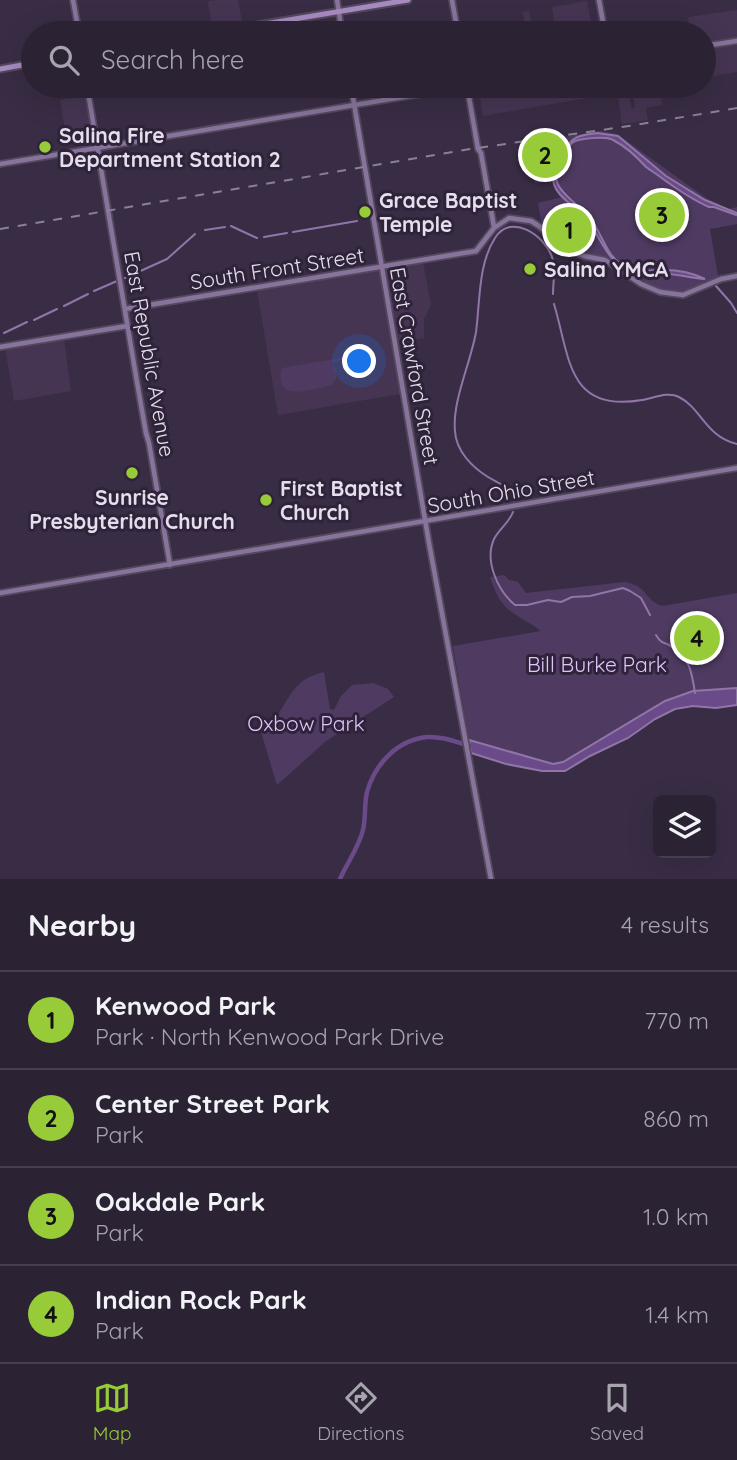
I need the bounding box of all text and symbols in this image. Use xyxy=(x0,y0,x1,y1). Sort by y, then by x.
search box xyxy=(21,21,716,98)
icon: search xyxy=(45,41,83,79)
text: Search here xyxy=(101,43,245,76)
place label: Salina Fire Department Station 2 xyxy=(59,122,281,172)
pin: 2 xyxy=(522,129,568,181)
marker: Salina Fire Department Station 2 xyxy=(37,139,53,155)
place label: Grace Baptist Temple xyxy=(379,187,517,237)
pin: 3 xyxy=(639,189,685,241)
marker: Grace Baptist Temple xyxy=(357,204,373,220)
pin: 1 xyxy=(546,204,592,256)
street label: South Front Street xyxy=(188,241,366,295)
street label: East Republic Avenue xyxy=(119,249,181,459)
place label: Salina YMCA xyxy=(544,256,669,282)
marker: Salina YMCA xyxy=(522,261,538,277)
street label: East Crawford Street xyxy=(385,265,445,467)
your location xyxy=(342,344,376,378)
street label: South Ohio Street xyxy=(425,463,597,519)
marker: Sunrise Presbyterian Church xyxy=(124,465,140,481)
place label: First Baptist Church xyxy=(280,475,403,525)
place label: Sunrise Presbyterian Church xyxy=(29,484,235,534)
marker: First Baptist Church xyxy=(258,492,274,508)
pin: 4 xyxy=(674,612,720,664)
park label: Bill Burke Park xyxy=(527,651,667,677)
park label: Oxbow Park xyxy=(247,710,365,736)
map controls xyxy=(653,795,716,858)
button: layers xyxy=(653,795,716,858)
text: Nearby xyxy=(28,906,136,944)
text: 4 results xyxy=(621,910,709,939)
text: Kenwood Park xyxy=(95,989,276,1022)
text: 1 xyxy=(47,1006,55,1035)
text: 770 m xyxy=(644,1006,709,1035)
text: Park · North Kenwood Park Drive xyxy=(95,1022,444,1051)
text: Center Street Park xyxy=(95,1087,330,1120)
text: 2 xyxy=(44,1104,58,1133)
text: 860 m xyxy=(643,1104,709,1133)
text: Park xyxy=(95,1120,144,1149)
text: Oakdale Park xyxy=(95,1185,265,1218)
text: 3 xyxy=(45,1202,57,1231)
text: 1.0 km xyxy=(643,1202,709,1231)
text: Park xyxy=(95,1218,144,1247)
text: Indian Rock Park xyxy=(95,1283,307,1316)
text: 4 xyxy=(44,1300,58,1329)
text: 1.4 km xyxy=(645,1300,709,1329)
text: Park xyxy=(95,1316,144,1345)
tab: Map xyxy=(93,1379,132,1445)
tab: Directions xyxy=(317,1379,404,1445)
tab: Saved xyxy=(590,1379,644,1445)

